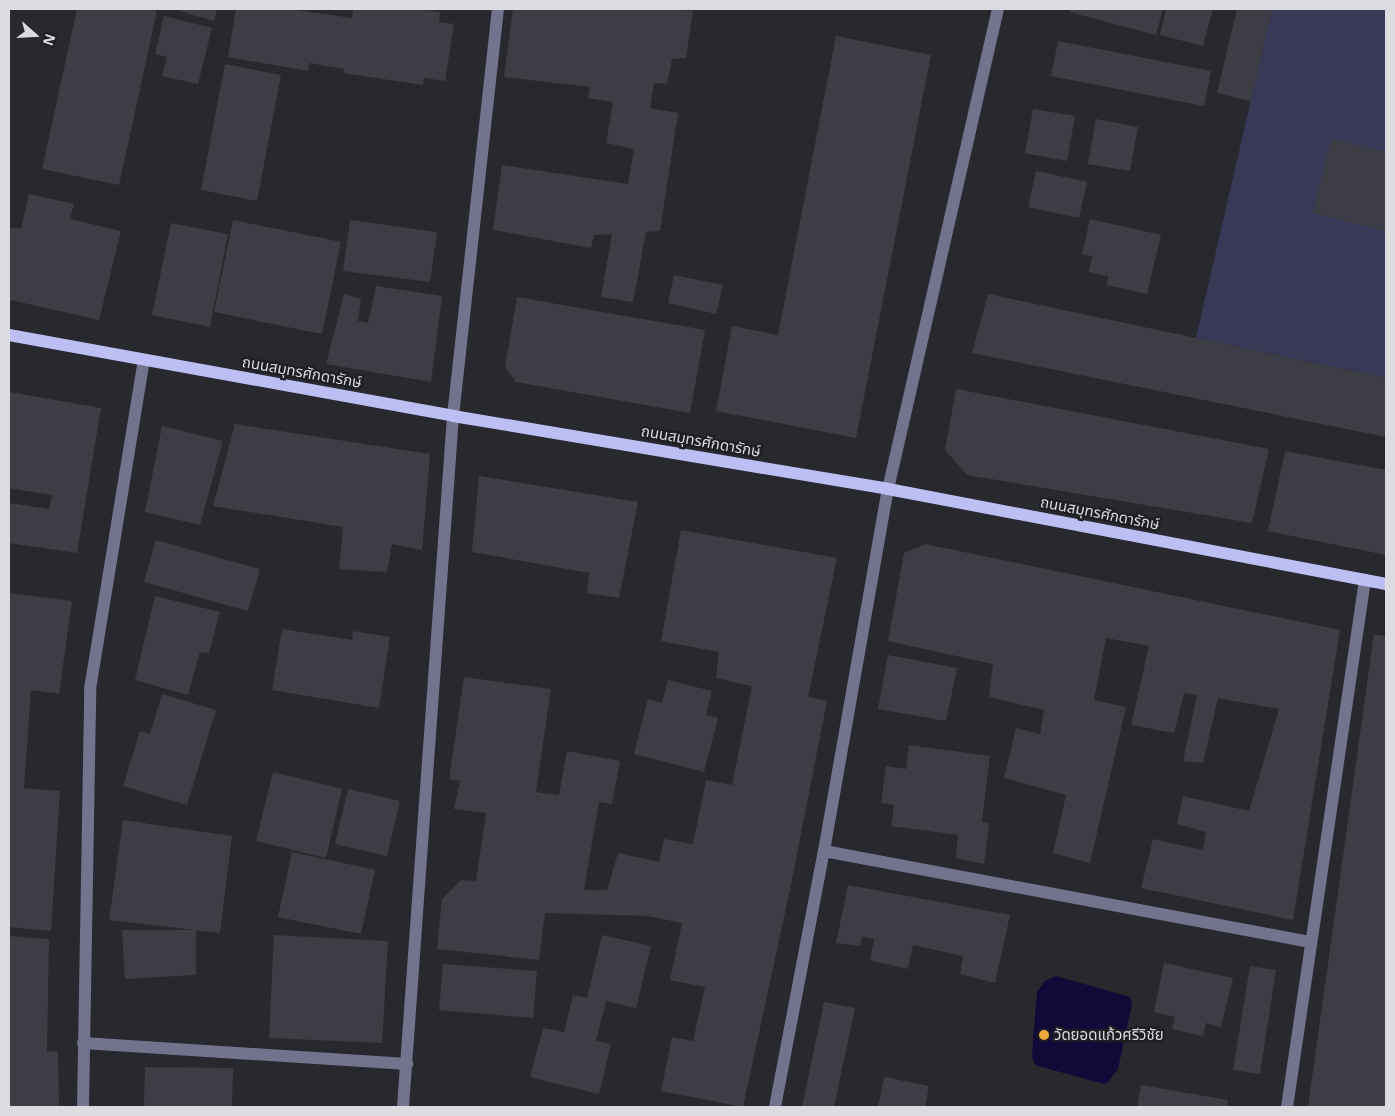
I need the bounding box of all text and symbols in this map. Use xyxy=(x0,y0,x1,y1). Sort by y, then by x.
north arrow xyxy=(10,10,60,60)
text: N xyxy=(39,32,60,49)
street label: ถนนสมุทรศักดารักษ์ xyxy=(241,353,363,391)
street label: ถนนสมุทรศักดารักษ์ xyxy=(640,422,762,460)
street label: ถนนสมุทรศักดารักษ์ xyxy=(1039,493,1161,533)
place label: วัดยอดแก้วศรีวิชัย xyxy=(1054,1026,1164,1044)
marker: วัดยอดแก้วศรีวิชัย xyxy=(1038,1029,1050,1041)

